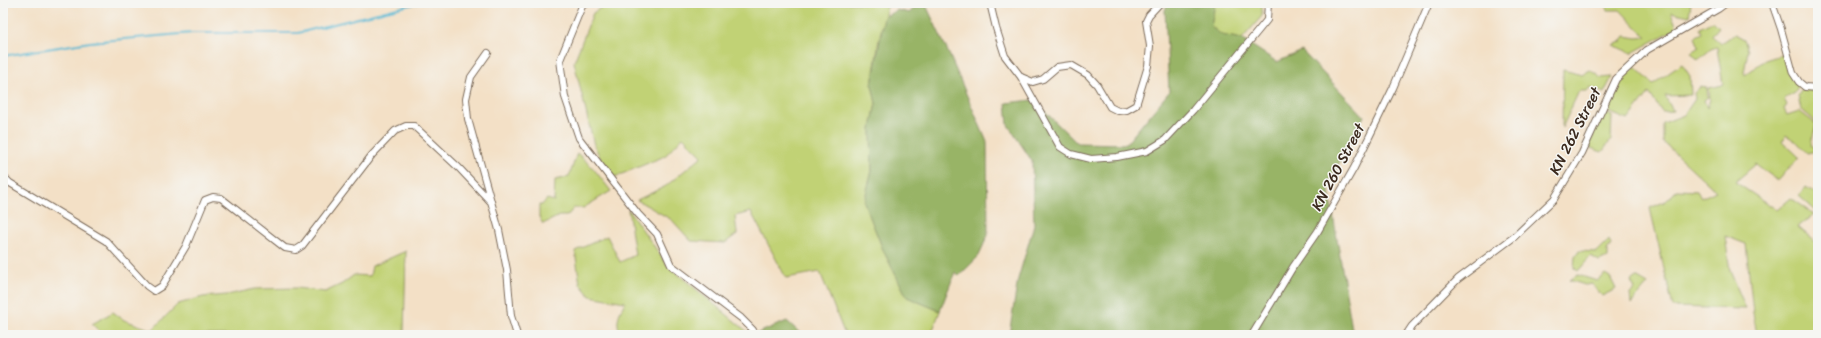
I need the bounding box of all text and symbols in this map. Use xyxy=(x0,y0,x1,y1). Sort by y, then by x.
street label: KN 262 Street xyxy=(1542,82,1609,179)
street label: KN 260 Street xyxy=(1304,118,1373,216)

